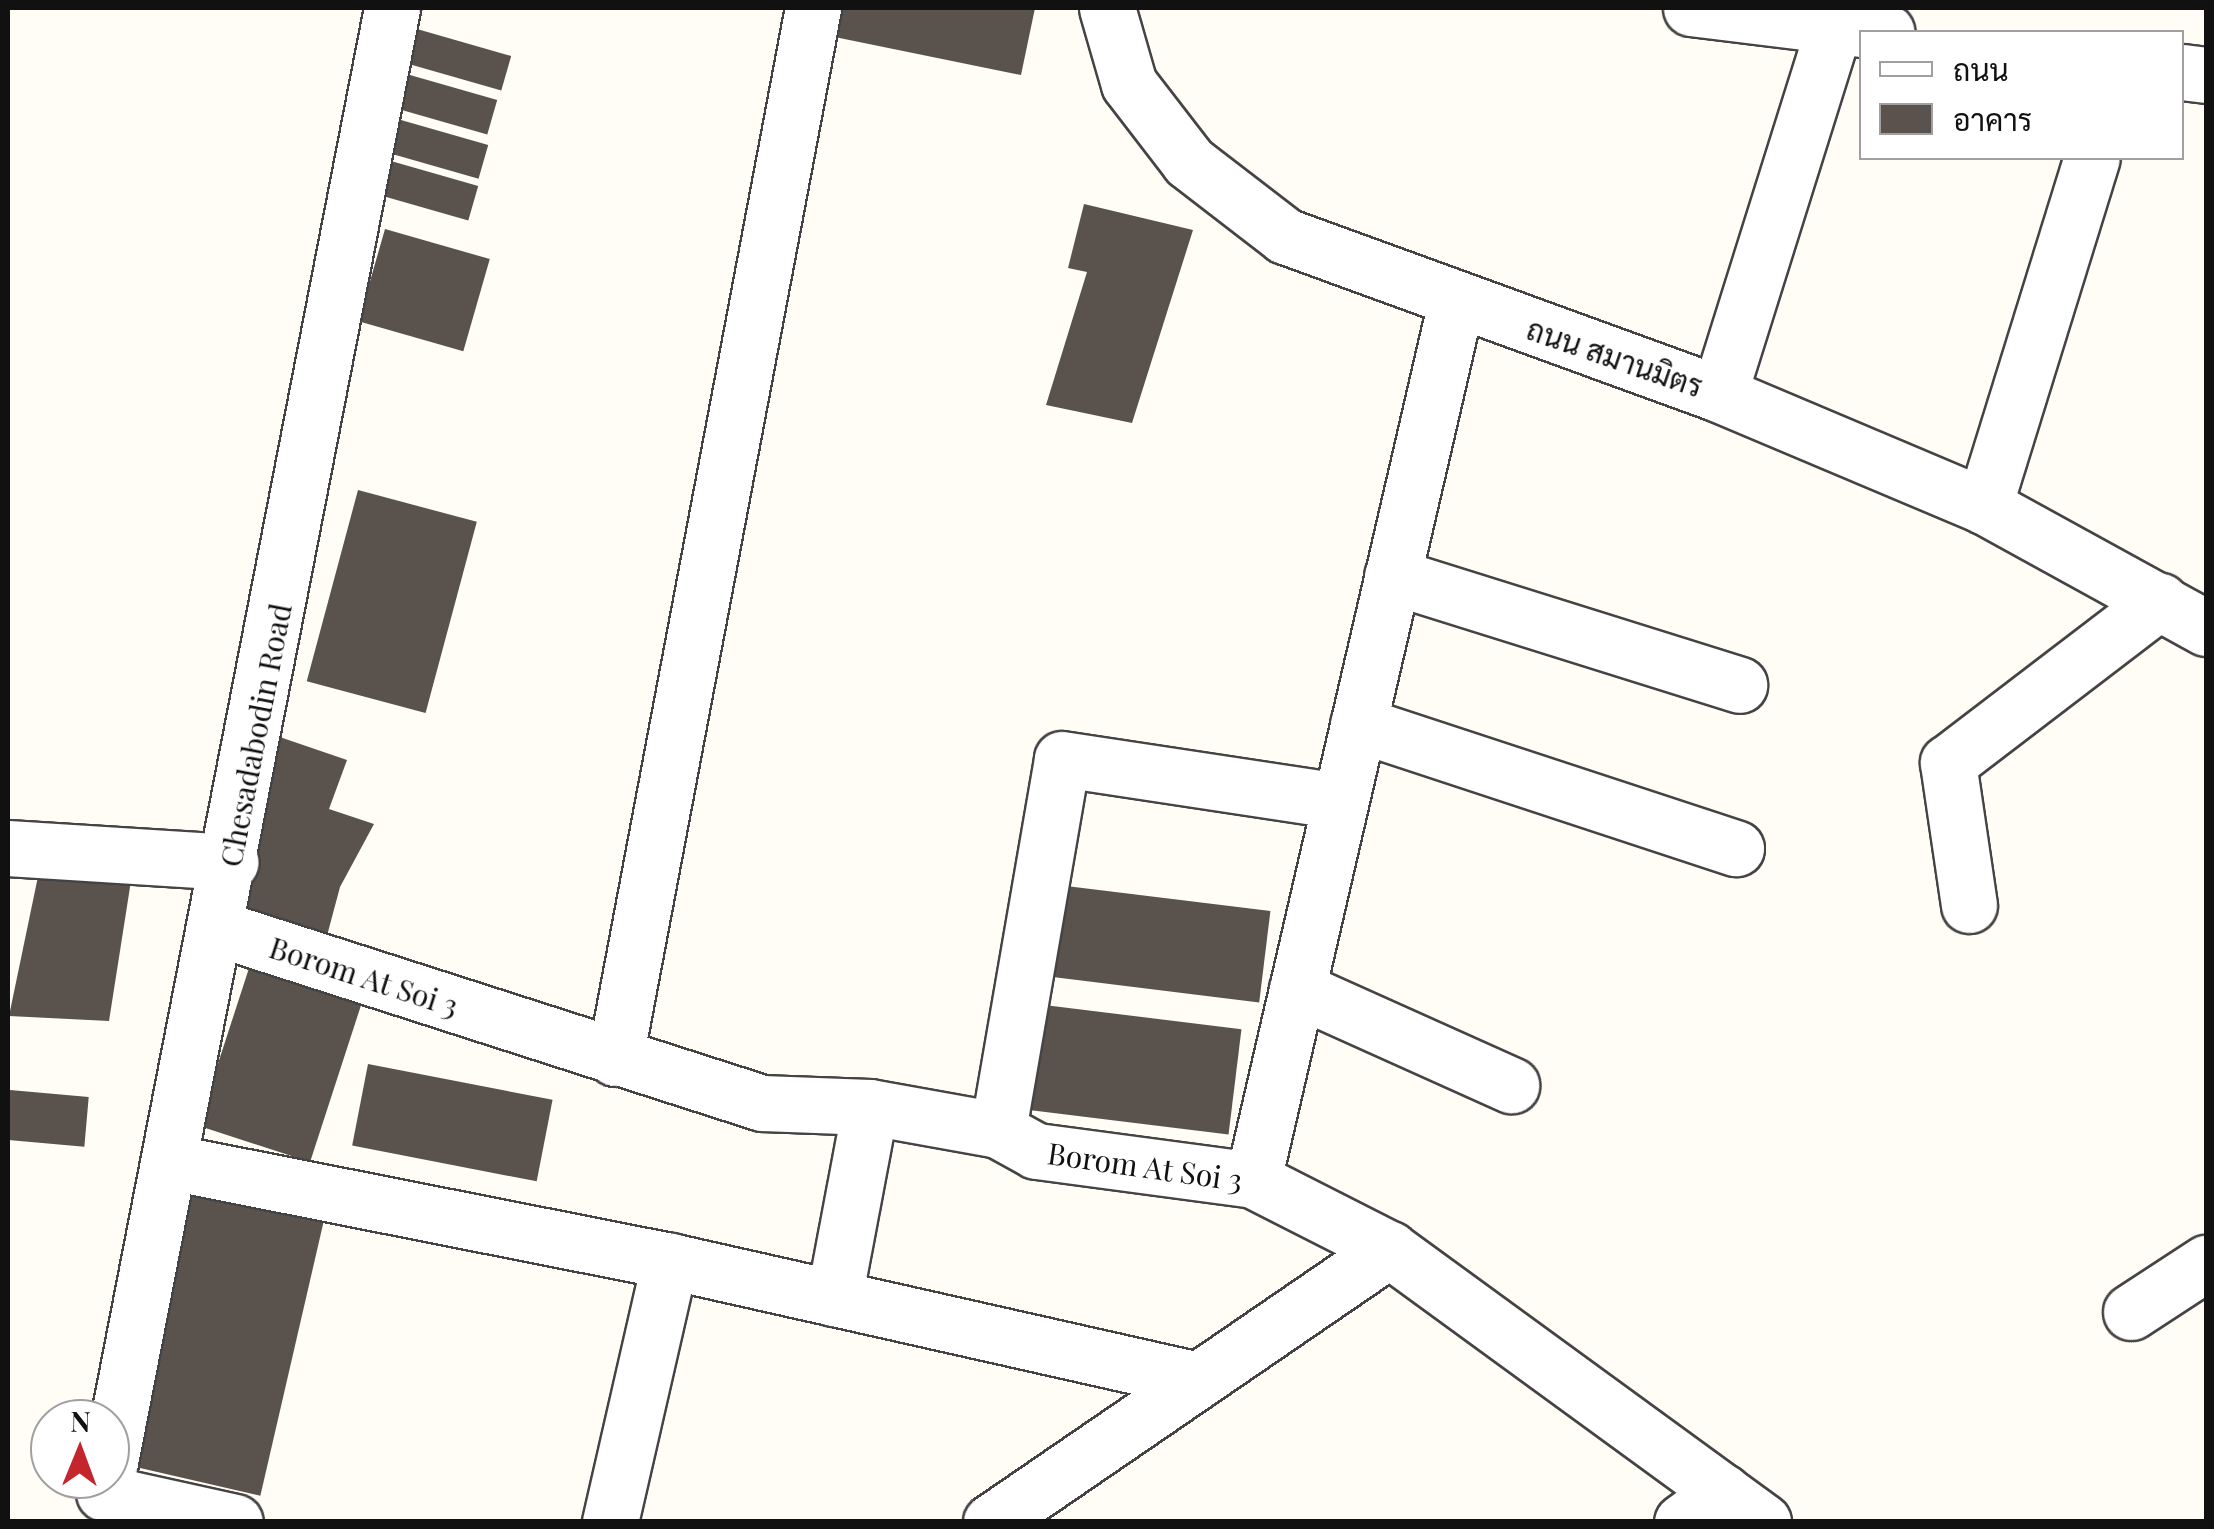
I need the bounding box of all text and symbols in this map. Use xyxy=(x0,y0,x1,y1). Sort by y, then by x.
legend xyxy=(1859,30,2184,160)
text: ถนน xyxy=(1953,49,2009,89)
text: อาคาร xyxy=(1953,99,2032,139)
street label: ถนน สมานมิตร xyxy=(1522,310,1708,404)
street label: Chesadabodin Road xyxy=(212,600,298,870)
street label: Borom At Soi 3 xyxy=(264,928,464,1024)
street label: Borom At Soi 3 xyxy=(1045,1134,1245,1198)
north arrow xyxy=(30,1399,130,1499)
text: N xyxy=(70,1402,91,1439)

